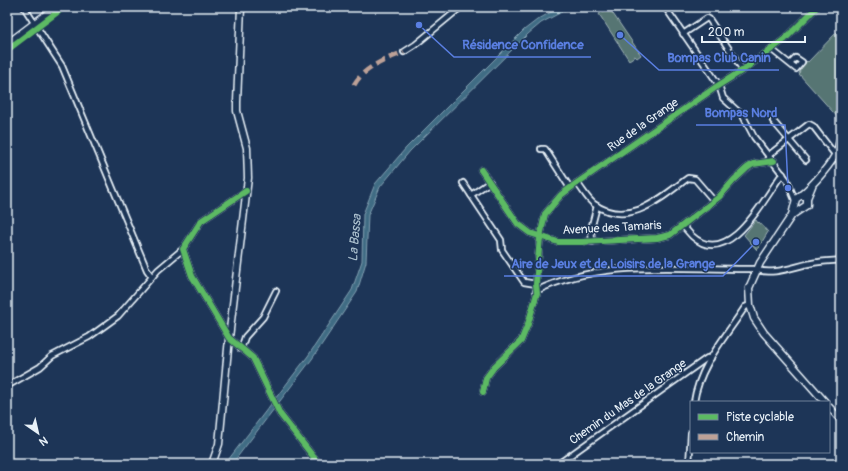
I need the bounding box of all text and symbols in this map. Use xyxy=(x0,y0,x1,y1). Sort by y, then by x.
scale bar xyxy=(702,18,805,44)
text: 200 m xyxy=(708,25,745,40)
callout: Résidence Confidence xyxy=(454,32,591,57)
text: Résidence Confidence xyxy=(462,37,584,53)
callout: Bompas Club Canin xyxy=(659,45,779,70)
text: Bompas Club Canin xyxy=(667,50,772,66)
street label: Rue de la Grange xyxy=(605,95,681,155)
callout: Bompas Nord xyxy=(696,100,785,125)
text: Bompas Nord xyxy=(705,105,777,121)
water label: La Bassa xyxy=(345,213,365,262)
street label: Avenue des Tamaris xyxy=(562,218,662,238)
callout: Aire de Jeux et de Loisirs de la Grange xyxy=(504,251,723,276)
text: Aire de Jeux et de Loisirs de la Grange xyxy=(511,256,715,272)
street label: Chemin du Mas de la Grange xyxy=(567,356,689,448)
legend xyxy=(690,401,830,453)
text: Piste cyclable xyxy=(726,410,794,425)
north arrow xyxy=(18,413,58,453)
text: Chemin xyxy=(726,430,765,445)
text: N xyxy=(36,433,50,449)

